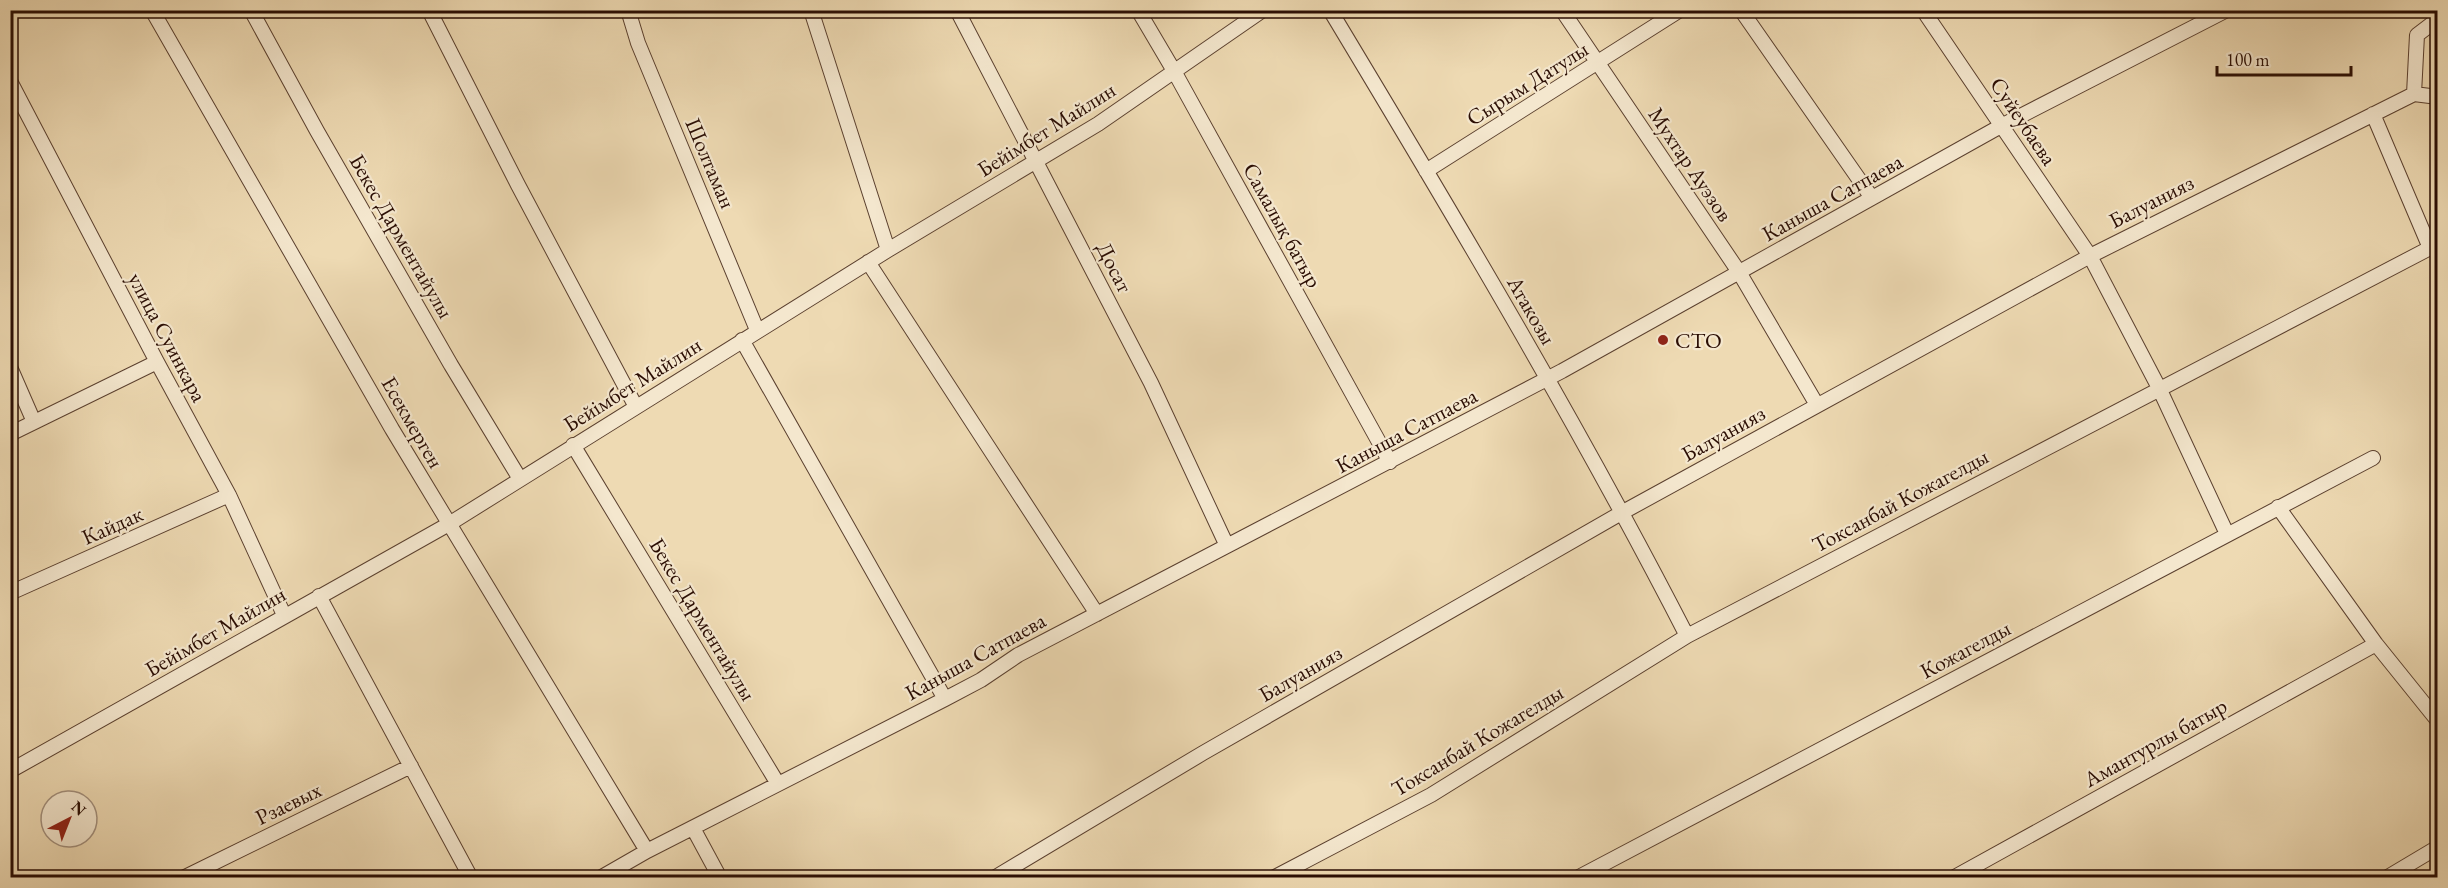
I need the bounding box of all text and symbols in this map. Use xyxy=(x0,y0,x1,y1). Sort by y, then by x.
street label: Сырым Датулы xyxy=(1461,34,1594,132)
scale bar xyxy=(2217,39,2350,77)
text: 100 m xyxy=(2226,48,2270,71)
street label: Суйеубаева xyxy=(1983,71,2064,171)
street label: Бейімбет Майлин xyxy=(972,75,1121,184)
street label: Мухтар Ауэзов xyxy=(1642,101,1739,227)
street label: Шолтаман xyxy=(679,114,743,213)
street label: Каныша Сатпаева xyxy=(1757,147,1908,248)
street label: Бекес Дарментайулы xyxy=(343,149,460,324)
street label: Самалық батыр xyxy=(1236,158,1329,293)
street label: Балуанияз xyxy=(2104,168,2199,235)
street label: Досат xyxy=(1090,237,1139,297)
street label: улица Суинкара xyxy=(121,267,214,407)
street label: Атакозы xyxy=(1500,270,1563,350)
place label: CTO xyxy=(1675,326,1722,355)
street label: Бейімбет Майлин xyxy=(558,330,707,439)
marker: CTO xyxy=(1656,333,1670,347)
street label: Eсекмерген xyxy=(375,371,451,473)
street label: Каныша Сатпаева xyxy=(1330,381,1482,480)
street label: Балуанияз xyxy=(1676,399,1770,468)
street label: Токсанбай Кожагелды xyxy=(1807,442,1993,559)
street label: Кайдак xyxy=(77,499,148,552)
street label: Бекес Дарментайулы xyxy=(642,532,763,706)
street label: Бейімбет Майлин xyxy=(140,579,291,684)
street label: Каныша Сатпаева xyxy=(900,606,1051,707)
street label: Кожагелды xyxy=(1915,613,2016,685)
street label: Балуанияз xyxy=(1253,638,1347,709)
street label: Токсанбай Кожагелды xyxy=(1386,678,1569,803)
street label: Амантурлы батыр xyxy=(2077,691,2232,794)
street label: Рзаевых xyxy=(250,775,327,832)
north arrow xyxy=(39,789,99,849)
text: N xyxy=(67,796,91,820)

